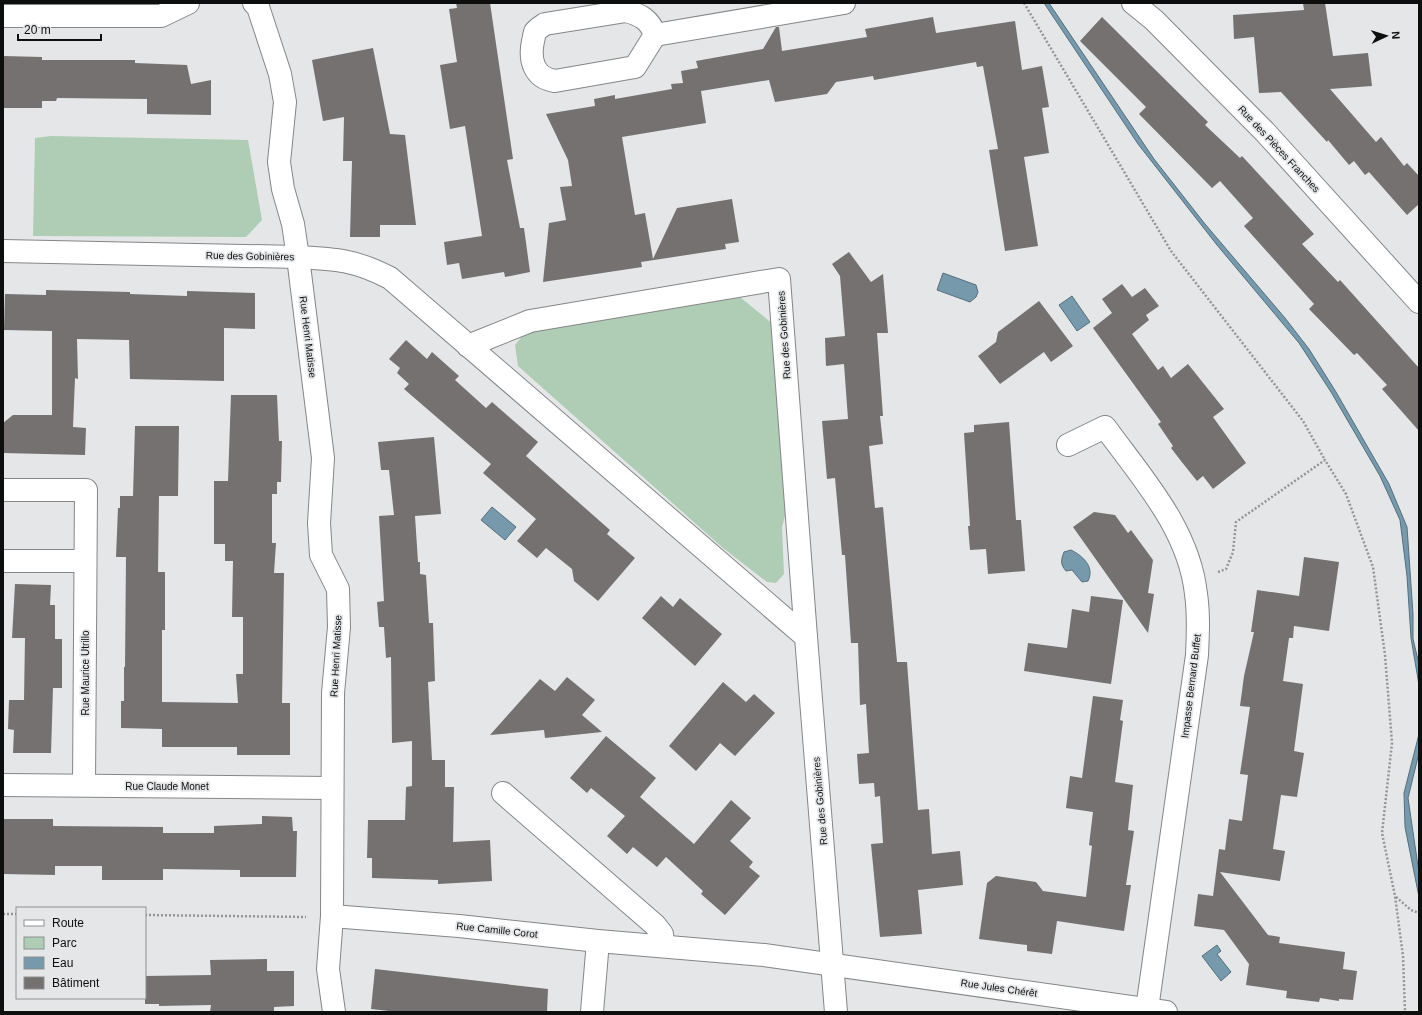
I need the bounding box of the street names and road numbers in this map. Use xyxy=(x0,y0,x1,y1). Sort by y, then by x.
street label: Rue des Pièces Franches xyxy=(1236,103,1322,195)
street label: Rue des Gobinières xyxy=(206,250,294,262)
street label: Rue des Gobinières xyxy=(775,291,793,379)
street label: Rue Henri Matisse xyxy=(298,296,319,379)
street label: Rue Henri Matisse xyxy=(328,614,344,697)
street label: Rue Maurice Utrillo xyxy=(80,630,91,716)
street label: Impasse Bernard Buffet xyxy=(1179,633,1203,739)
street label: Rue des Gobinières xyxy=(811,756,829,846)
street label: Rue Claude Monet xyxy=(125,781,209,792)
street label: Rue Camille Corot xyxy=(456,920,538,940)
street label: Rue Jules Chérêt xyxy=(960,977,1038,999)

